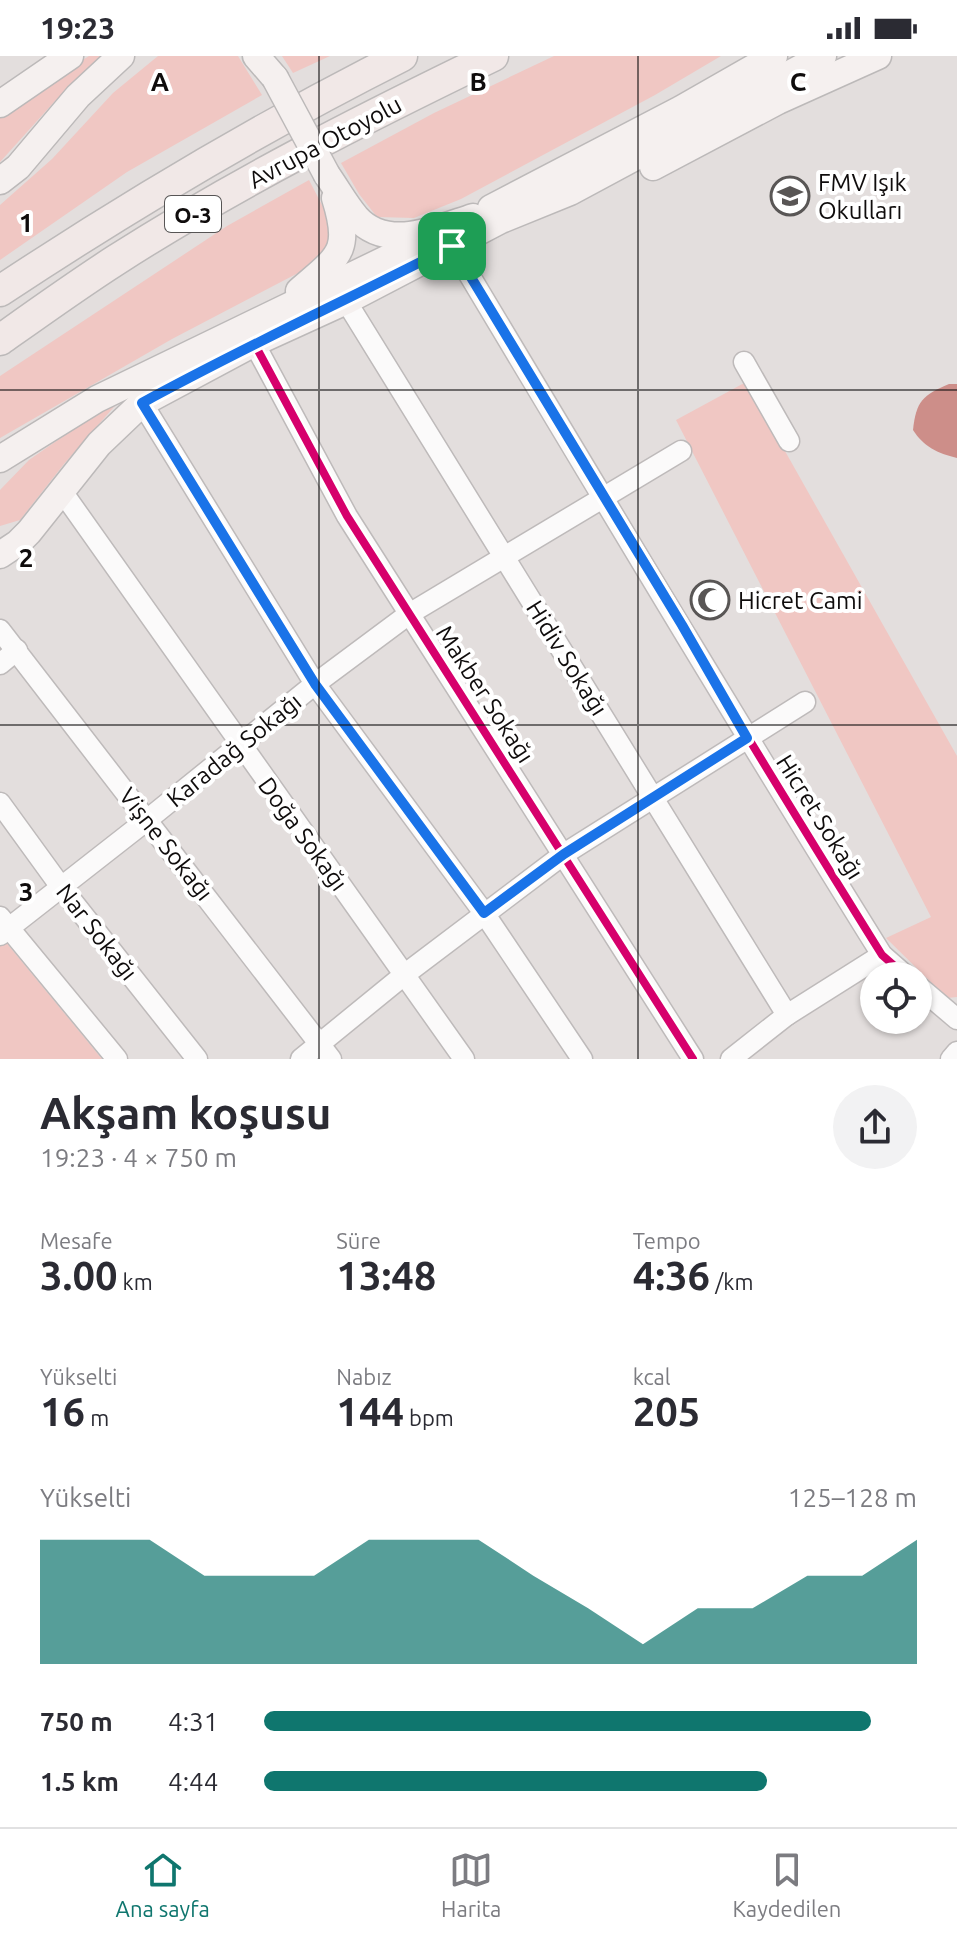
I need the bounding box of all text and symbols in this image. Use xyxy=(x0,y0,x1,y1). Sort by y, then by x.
text: 19:23 xyxy=(40,11,115,45)
text: A xyxy=(151,67,170,96)
text: B xyxy=(469,67,487,96)
text: C xyxy=(790,67,807,96)
street label: Avrupa Otoyolu xyxy=(244,90,406,194)
place label: FMV Işık Okulları xyxy=(818,169,907,224)
school or university icon: FMV Işık Okulları xyxy=(769,175,811,217)
road number: O-3 xyxy=(165,196,221,232)
text: 1 xyxy=(19,208,33,237)
pin xyxy=(418,212,486,280)
icon: arrive xyxy=(430,224,474,268)
text: 2 xyxy=(19,543,33,572)
mosque icon: Hicret Cami xyxy=(689,579,731,621)
place label: Hicret Cami xyxy=(738,587,863,614)
street label: Hidiv Sokağı xyxy=(521,596,613,720)
street label: Makber Sokağı xyxy=(431,620,539,768)
street label: Karadağ Sokağı xyxy=(162,688,306,812)
street label: Hicret Sokağı xyxy=(771,750,869,884)
street label: Doğa Sokağı xyxy=(253,772,353,896)
street label: Vişne Sokağı xyxy=(114,782,218,906)
text: 3 xyxy=(19,877,33,906)
street label: Nar Sokağı xyxy=(51,878,143,986)
map controls xyxy=(860,962,932,1034)
button: locate xyxy=(860,962,932,1034)
button: share xyxy=(833,1085,917,1169)
text: Akşam koşusu xyxy=(40,1088,331,1137)
text: 19:23 · 4 × 750 m xyxy=(40,1143,237,1172)
text: Mesafe xyxy=(40,1228,113,1253)
text: Süre xyxy=(336,1228,381,1253)
text: Tempo xyxy=(633,1228,701,1253)
text: 3.00 xyxy=(40,1253,118,1298)
text: 13:48 xyxy=(336,1253,436,1298)
text: 4:36 xyxy=(633,1253,710,1298)
text: km xyxy=(118,1269,153,1294)
text: /km xyxy=(710,1269,753,1294)
text: Yükselti xyxy=(40,1364,117,1389)
text: Nabız xyxy=(336,1364,392,1389)
text: kcal xyxy=(633,1364,671,1389)
text: 16 xyxy=(40,1389,85,1434)
text: 144 xyxy=(336,1389,404,1434)
text: 205 xyxy=(633,1389,700,1434)
text: m xyxy=(85,1405,109,1430)
text: bpm xyxy=(404,1405,454,1430)
text: Yükselti xyxy=(40,1483,131,1512)
text: 125–128 m xyxy=(788,1483,917,1512)
text: 750 m xyxy=(40,1707,113,1736)
text: 4:31 xyxy=(168,1707,218,1736)
text: 1.5 km xyxy=(40,1767,119,1796)
text: 4:44 xyxy=(168,1767,218,1796)
tab: Ana sayfa xyxy=(116,1848,210,1921)
tab: Harita xyxy=(441,1848,501,1921)
tab: Kaydedilen xyxy=(732,1848,841,1921)

